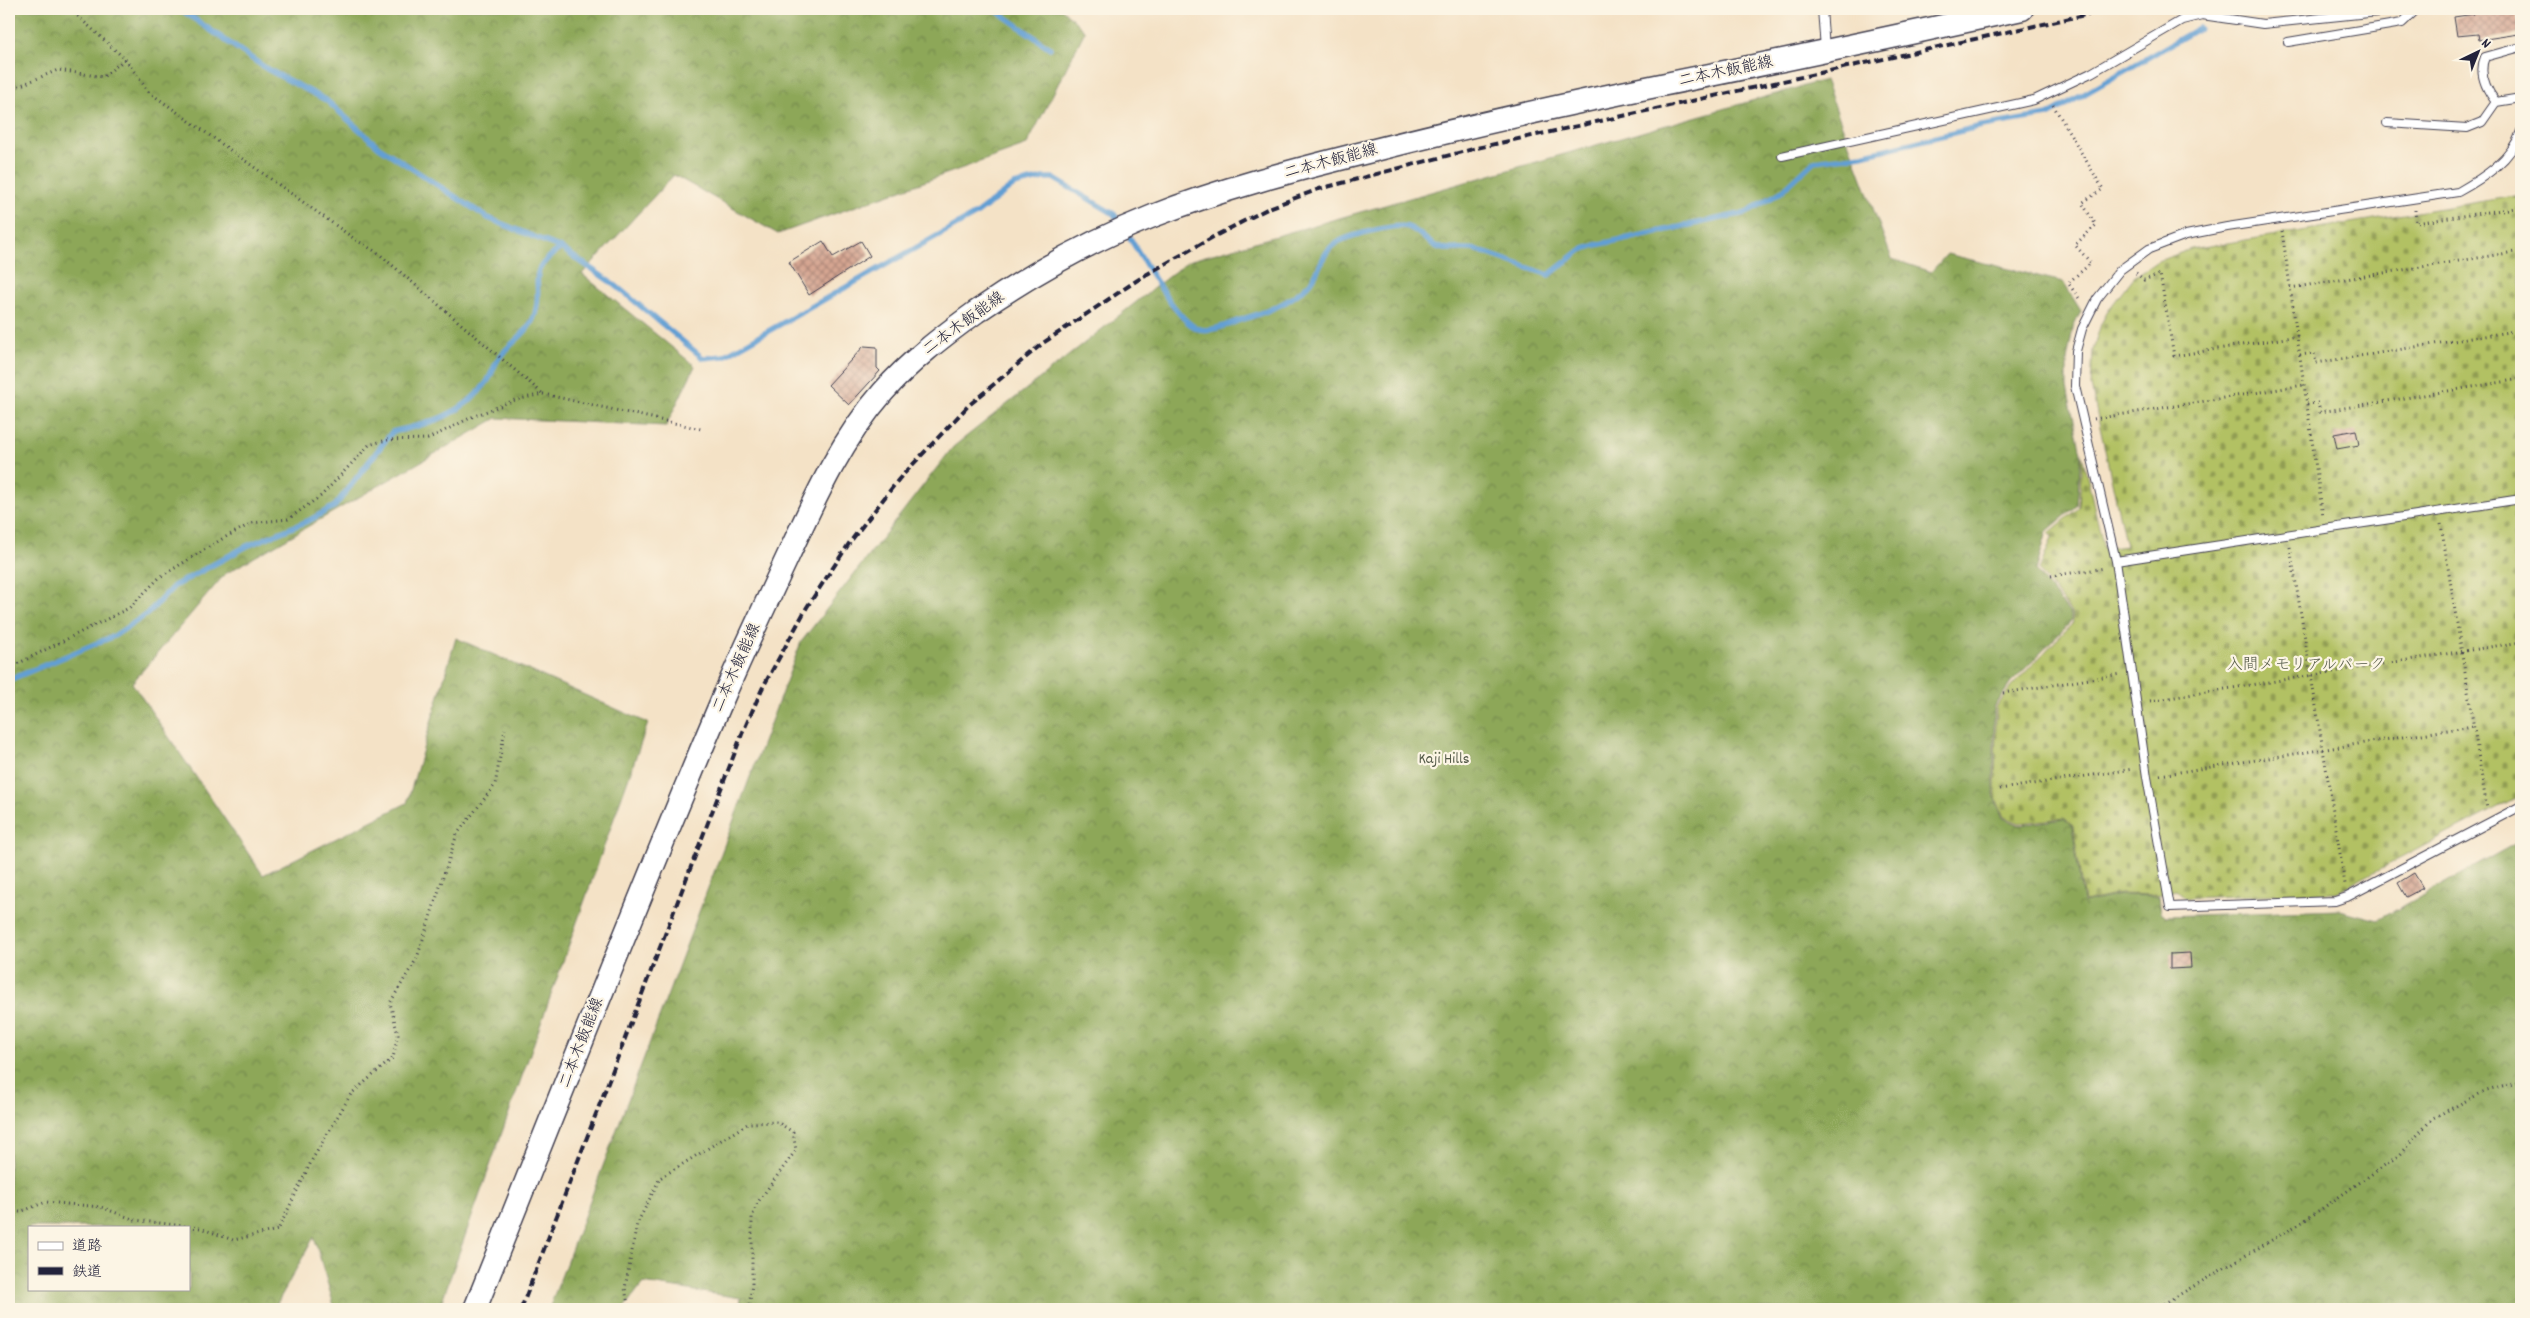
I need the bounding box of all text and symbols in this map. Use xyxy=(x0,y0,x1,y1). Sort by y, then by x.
north arrow xyxy=(2452,28,2502,78)
text: N xyxy=(2476,34,2495,54)
street label: 二本木飯能線 xyxy=(1677,51,1775,93)
street label: 二本木飯能線 xyxy=(1282,138,1380,186)
street label: 二本木飯能線 xyxy=(918,286,1010,362)
street label: 二本木飯能線 xyxy=(707,619,767,717)
park label: 入間メモリアルパーク xyxy=(2226,654,2386,677)
park label: Kaji Hills xyxy=(1418,748,1470,771)
street label: 二本木飯能線 xyxy=(554,994,610,1092)
legend xyxy=(28,1226,190,1290)
text: 道路 xyxy=(72,1236,102,1258)
text: 鉄道 xyxy=(72,1262,102,1284)

